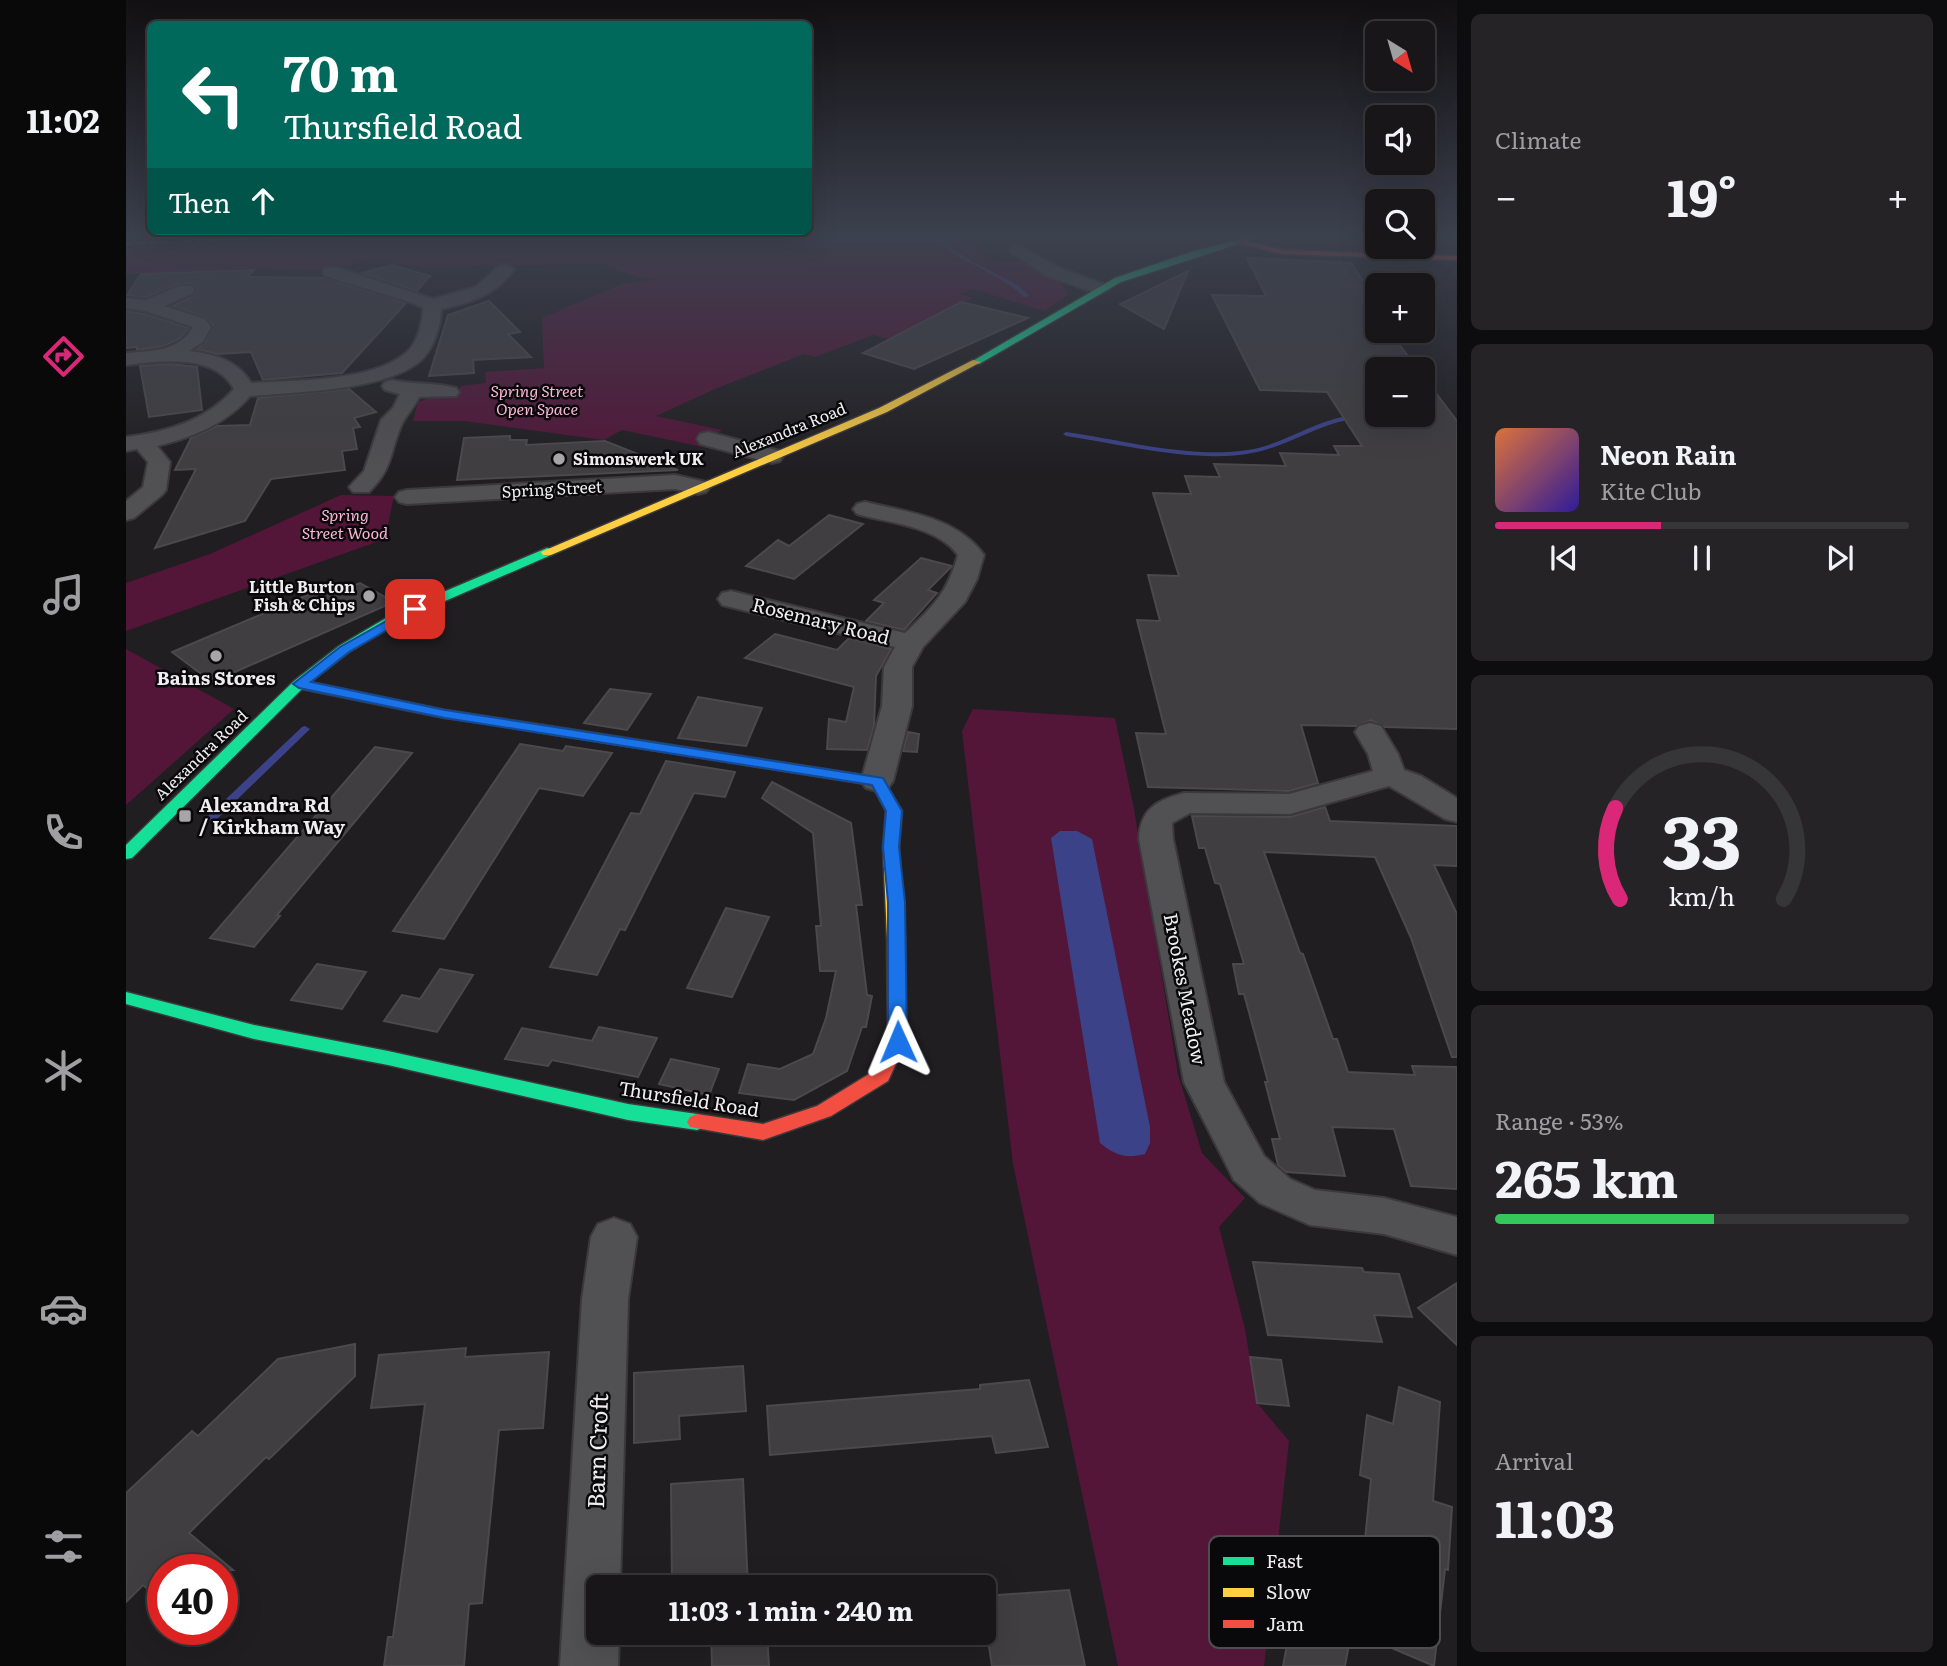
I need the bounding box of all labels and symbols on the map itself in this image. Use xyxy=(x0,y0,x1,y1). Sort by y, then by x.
north arrow xyxy=(1365,21,1435,91)
park label: Spring Street Open Space xyxy=(491,378,584,420)
street label: Alexandra Road xyxy=(728,395,849,463)
place label: Simonswerk UK xyxy=(573,446,704,470)
marker: Simonswerk UK xyxy=(551,451,567,467)
street label: Spring Street xyxy=(501,473,603,503)
park label: Spring Street Wood xyxy=(302,502,389,544)
place label: Little Burton Fish & Chips xyxy=(249,574,355,616)
pin xyxy=(385,579,445,639)
marker: Little Burton Fish & Chips xyxy=(361,588,377,604)
street label: Rosemary Road xyxy=(750,589,893,651)
marker: Bains Stores xyxy=(208,648,224,664)
place label: Bains Stores xyxy=(157,663,275,691)
street label: Alexandra Road xyxy=(148,703,252,805)
place label: Alexandra Rd / Kirkham Way xyxy=(199,790,346,840)
marker: Alexandra Rd / Kirkham Way xyxy=(177,808,193,824)
street label: Brookes Meadow xyxy=(1158,911,1215,1068)
position arrow xyxy=(861,1005,935,1079)
street label: Thursfield Road xyxy=(617,1073,762,1123)
street label: Barn Croft xyxy=(577,1393,615,1509)
legend xyxy=(1209,1536,1440,1648)
text: Fast xyxy=(1266,1546,1303,1574)
speed limit sign: 40 xyxy=(147,1554,238,1645)
text: Slow xyxy=(1266,1577,1311,1605)
text: Jam xyxy=(1266,1609,1304,1637)

